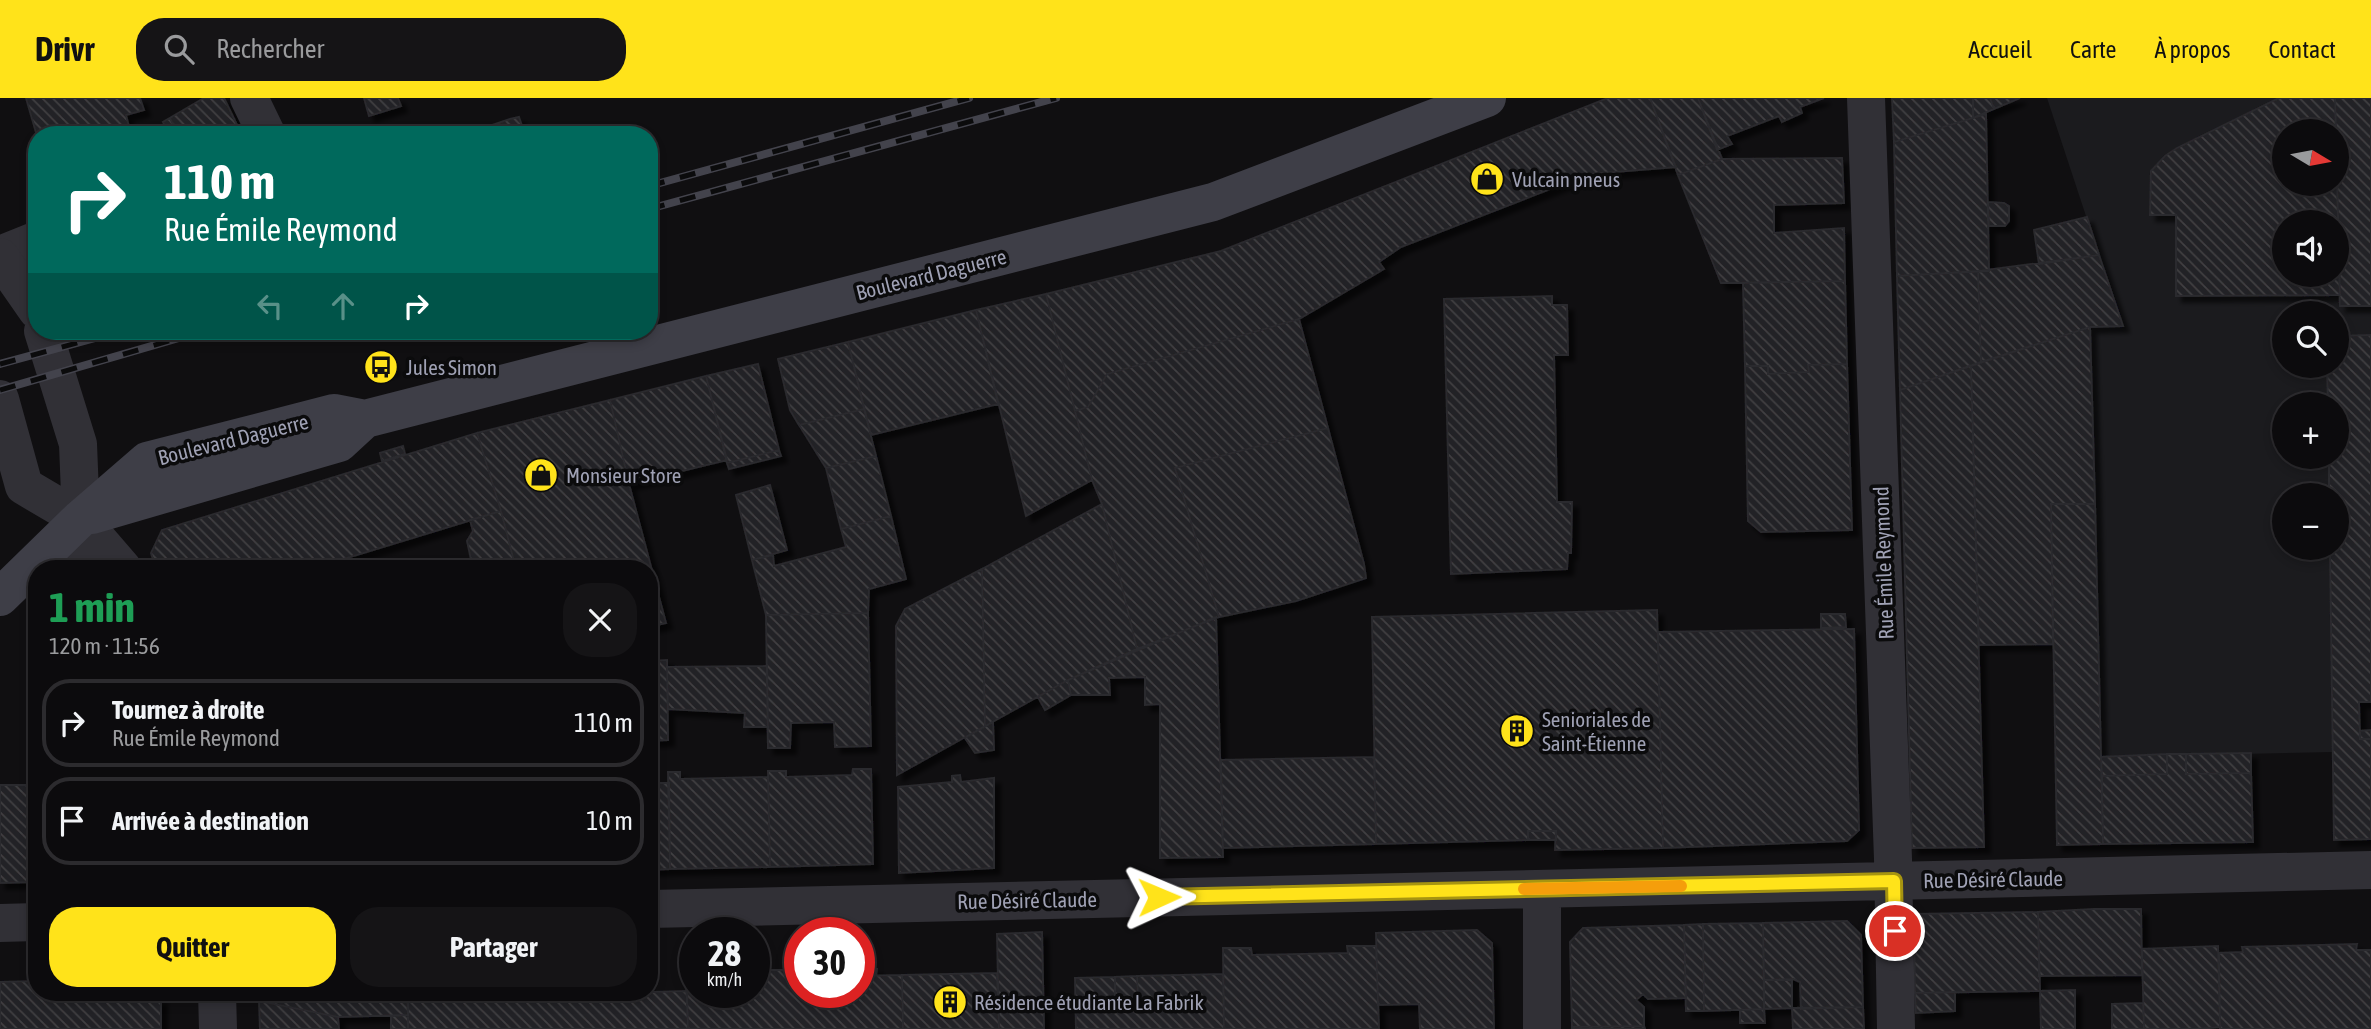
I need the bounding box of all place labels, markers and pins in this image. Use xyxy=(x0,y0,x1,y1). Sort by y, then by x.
shop icon: Vulcain pneus xyxy=(1468,160,1506,198)
place label: Vulcain pneus xyxy=(1512,167,1620,191)
bus stop icon: Jules Simon xyxy=(362,348,400,386)
place label: Jules Simon xyxy=(406,355,497,379)
shop icon: Monsieur Store xyxy=(522,456,560,494)
place label: Monsieur Store xyxy=(566,463,681,487)
place label: Senioriales de Saint-Étienne xyxy=(1542,707,1651,755)
building icon: Senioriales de Saint-Étienne xyxy=(1498,712,1536,750)
pin xyxy=(1865,901,1925,961)
building icon: Résidence étudiante La Fabrik xyxy=(931,983,969,1021)
place label: Résidence étudiante La Fabrik xyxy=(974,990,1204,1014)

